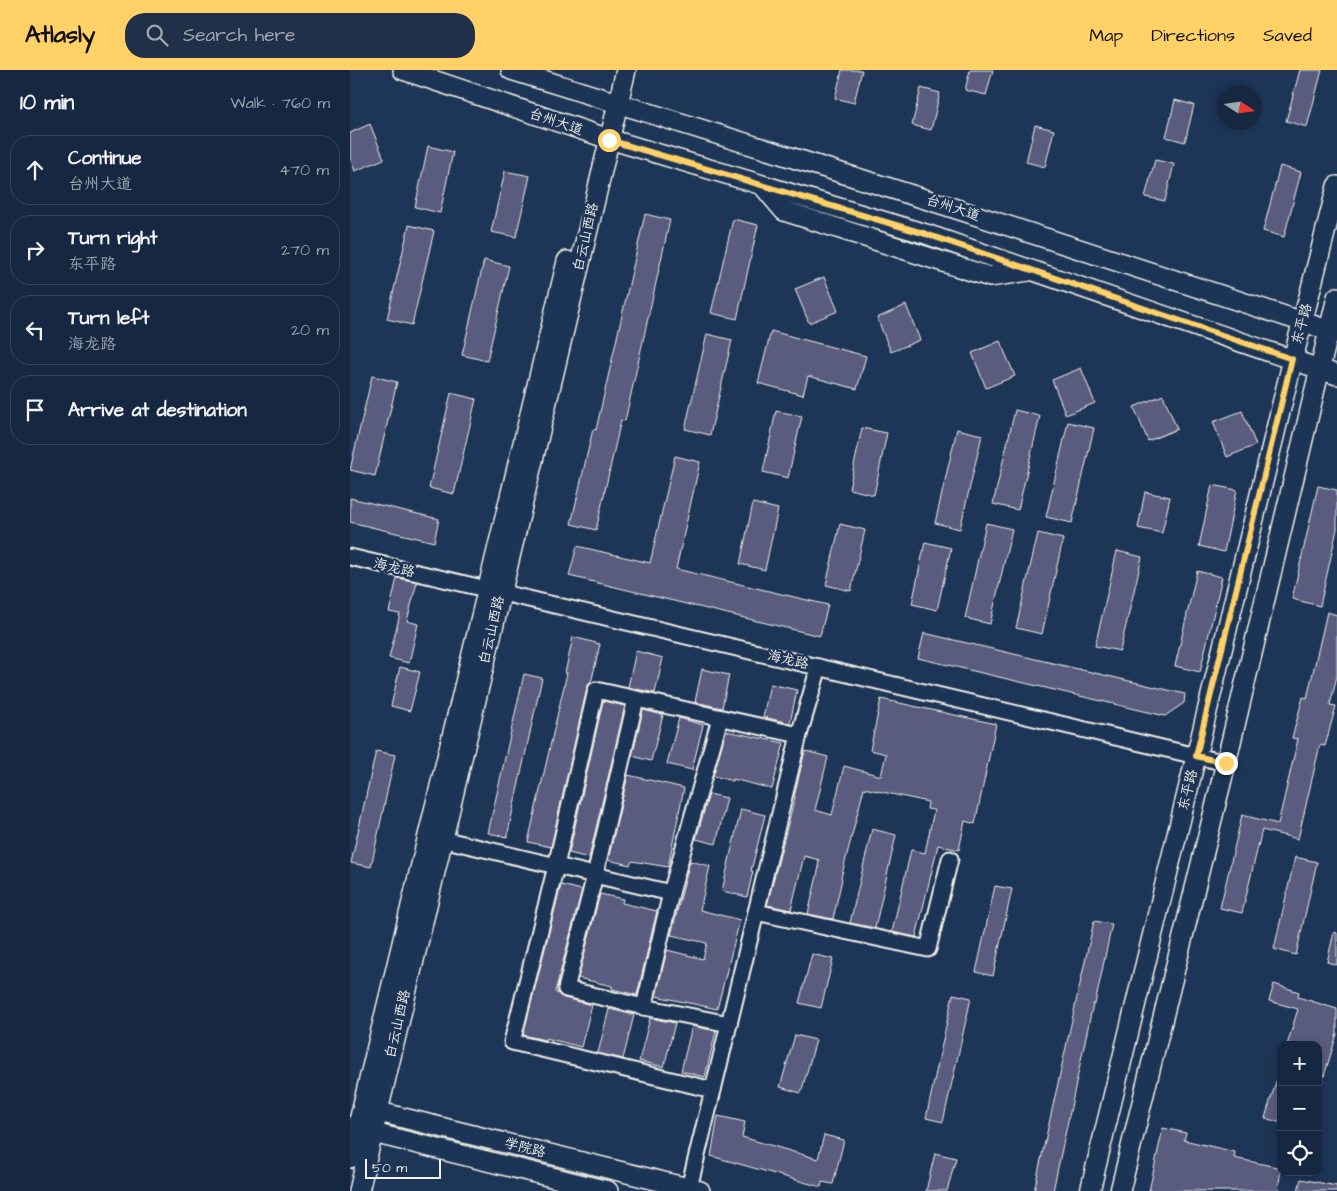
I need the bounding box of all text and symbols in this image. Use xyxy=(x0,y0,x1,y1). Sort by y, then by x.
search box xyxy=(125,13,475,58)
text: Atlasly xyxy=(25,18,95,52)
icon: search xyxy=(143,21,171,49)
text: Search here xyxy=(183,22,295,49)
text: Map xyxy=(1089,23,1123,48)
text: Directions xyxy=(1151,23,1235,48)
text: Saved xyxy=(1263,23,1312,48)
north arrow xyxy=(1217,85,1262,130)
text: 10 min xyxy=(20,88,74,117)
text: Walk · 760 m xyxy=(231,92,330,114)
street label: 台州大道 xyxy=(526,103,586,141)
route start xyxy=(598,129,621,152)
text: Continue xyxy=(68,145,142,172)
icon: ahead xyxy=(21,156,49,184)
text: 470 m xyxy=(279,159,329,181)
text: 台州大道 xyxy=(68,173,132,195)
street label: 台州大道 xyxy=(923,190,983,226)
street label: 白云山西路 xyxy=(568,201,604,273)
text: Turn right xyxy=(68,225,157,252)
icon: right xyxy=(21,236,49,264)
text: 270 m xyxy=(281,239,329,261)
text: 东平路 xyxy=(68,253,116,275)
street label: 东平路 xyxy=(1287,301,1317,347)
text: Turn left xyxy=(68,305,149,332)
icon: left xyxy=(21,316,49,344)
text: 20 m xyxy=(291,319,329,341)
text: 海龙路 xyxy=(68,333,116,355)
icon: arrive xyxy=(21,396,49,424)
text: Arrive at destination xyxy=(68,397,247,424)
street label: 海龙路 xyxy=(371,554,417,582)
street label: 白云山西路 xyxy=(474,594,510,666)
street label: 海龙路 xyxy=(765,646,811,674)
route end xyxy=(1215,752,1238,775)
street label: 东平路 xyxy=(1173,767,1203,813)
street label: 白云山西路 xyxy=(380,988,416,1060)
map controls xyxy=(1277,1041,1322,1176)
button: + xyxy=(1277,1041,1322,1086)
button: − xyxy=(1277,1086,1322,1131)
button: locate xyxy=(1277,1131,1322,1176)
street label: 学院路 xyxy=(502,1133,548,1163)
scale bar xyxy=(365,1156,441,1179)
text: 50 m xyxy=(372,1158,407,1178)

